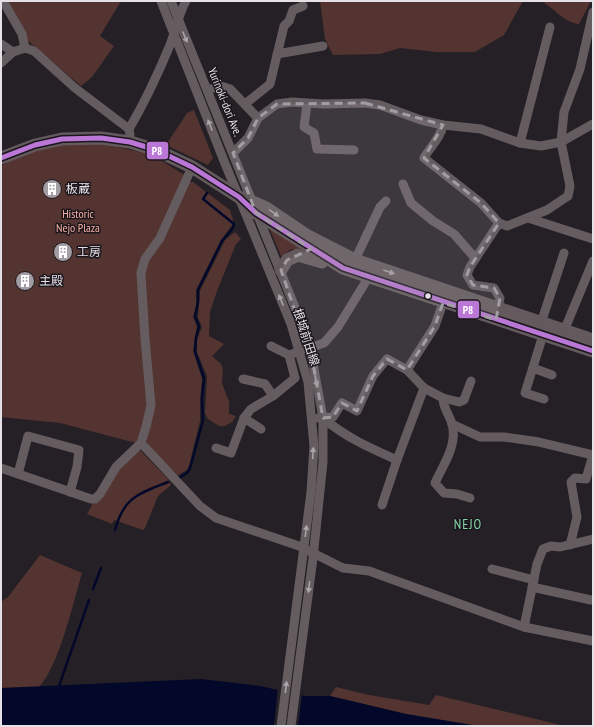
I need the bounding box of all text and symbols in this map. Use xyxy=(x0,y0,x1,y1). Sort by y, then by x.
one-way arrow xyxy=(183,32,189,44)
street label: Yurinoki-dori Ave. xyxy=(205,65,246,138)
one-way arrow xyxy=(207,119,213,130)
line badge: P8 xyxy=(146,141,169,160)
text: P8 xyxy=(152,144,162,158)
building icon: 板蔵 xyxy=(41,178,63,200)
place label: 板蔵 xyxy=(66,181,90,196)
park label: Historic Nejo Plaza xyxy=(56,206,100,235)
one-way arrow xyxy=(269,209,279,217)
building icon: 工房 xyxy=(52,241,74,263)
place label: 工房 xyxy=(77,244,101,259)
one-way arrow xyxy=(384,269,396,275)
building icon: 主殿 xyxy=(14,270,36,292)
place label: 主殿 xyxy=(39,273,63,288)
unlabelled marker xyxy=(423,291,433,301)
one-way arrow xyxy=(278,294,284,306)
line badge: P8 xyxy=(457,300,480,319)
text: P8 xyxy=(463,303,473,317)
street label: 根城前田線 xyxy=(290,306,323,368)
one-way arrow xyxy=(313,375,319,387)
one-way arrow xyxy=(310,447,317,459)
district label: NEJO xyxy=(454,515,482,533)
one-way arrow xyxy=(303,525,309,537)
one-way arrow xyxy=(306,581,312,593)
one-way arrow xyxy=(283,681,289,693)

